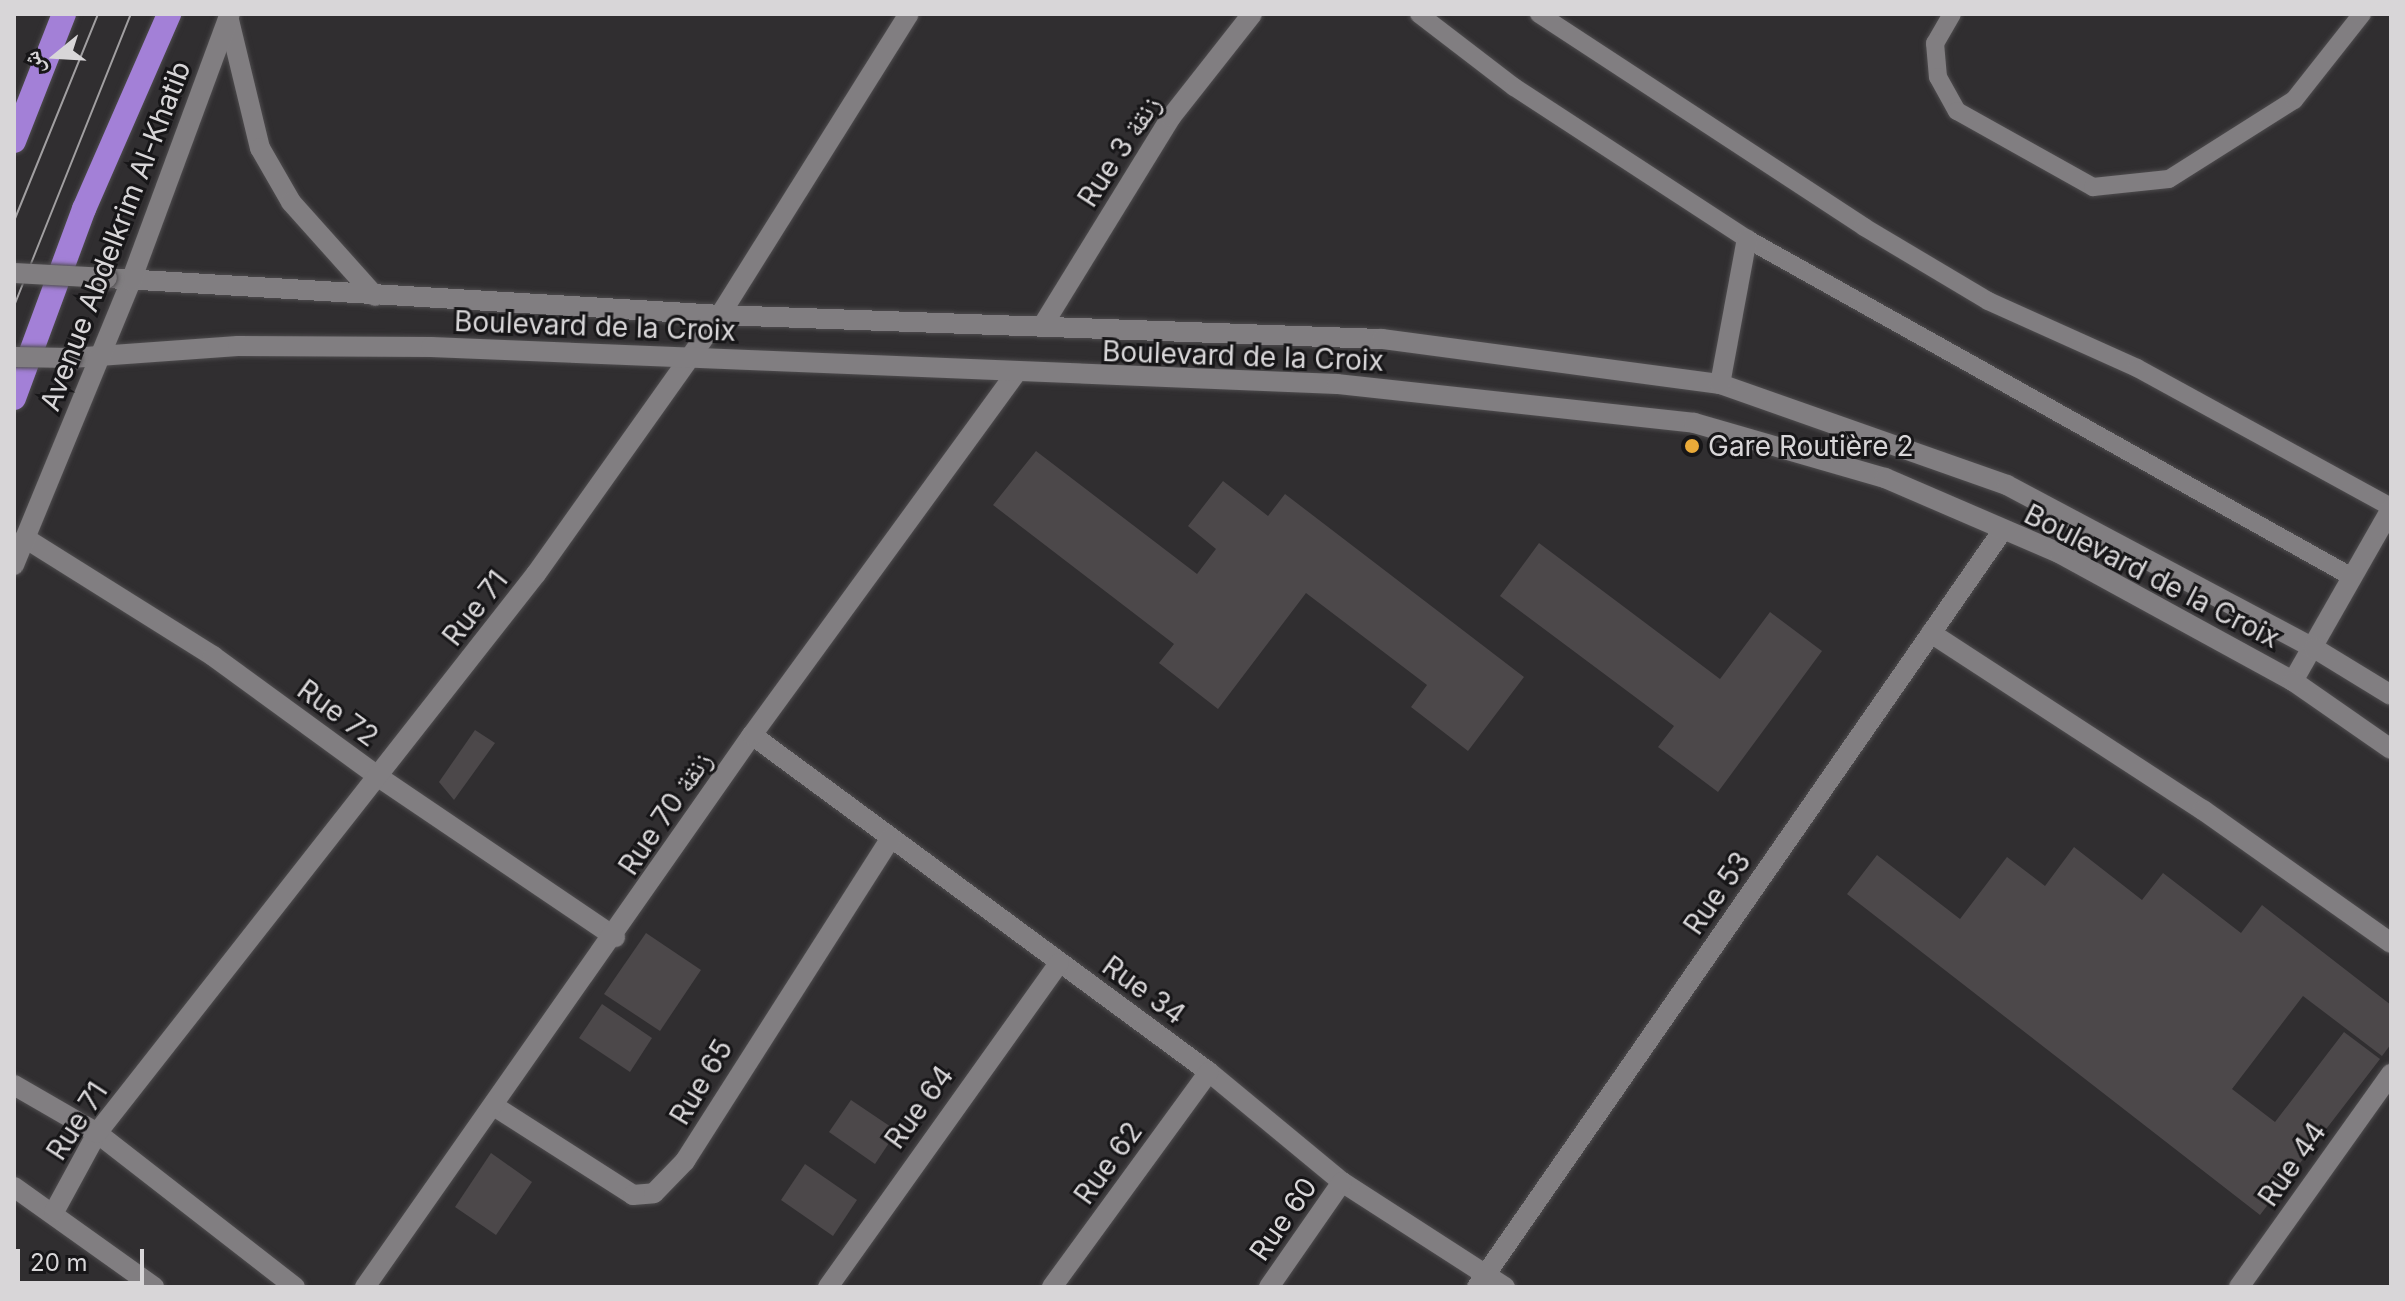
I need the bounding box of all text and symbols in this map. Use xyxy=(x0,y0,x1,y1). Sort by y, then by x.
north arrow xyxy=(16,16,96,96)
text: ش xyxy=(17,48,49,79)
street label: Avenue Abdelkrim Al-Khatib xyxy=(33,57,197,415)
street label: Rue 3 زنقة xyxy=(1071,89,1167,213)
street label: Boulevard de la Croix xyxy=(454,304,736,348)
street label: Boulevard de la Croix xyxy=(1102,334,1384,378)
place label: Gare Routière 2 xyxy=(1708,429,1913,463)
marker: Gare Routière 2 xyxy=(1683,437,1701,455)
street label: Boulevard de la Croix xyxy=(2019,497,2285,655)
street label: Rue 71 xyxy=(435,564,515,652)
street label: Rue 72 xyxy=(291,672,385,754)
street label: Rue 70 زنقة xyxy=(611,745,719,881)
street label: Rue 53 xyxy=(1677,845,1757,941)
street label: Rue 34 xyxy=(1096,949,1192,1031)
street label: Rue 65 xyxy=(663,1033,739,1131)
street label: Rue 64 xyxy=(878,1059,960,1155)
street label: Rue 71 xyxy=(39,1076,115,1166)
street label: Rue 62 xyxy=(1067,1115,1149,1211)
street label: Rue 44 xyxy=(2251,1115,2333,1213)
street label: Rue 60 xyxy=(1242,1171,1324,1267)
scale bar xyxy=(20,1233,148,1283)
text: 20 m xyxy=(30,1248,88,1277)

